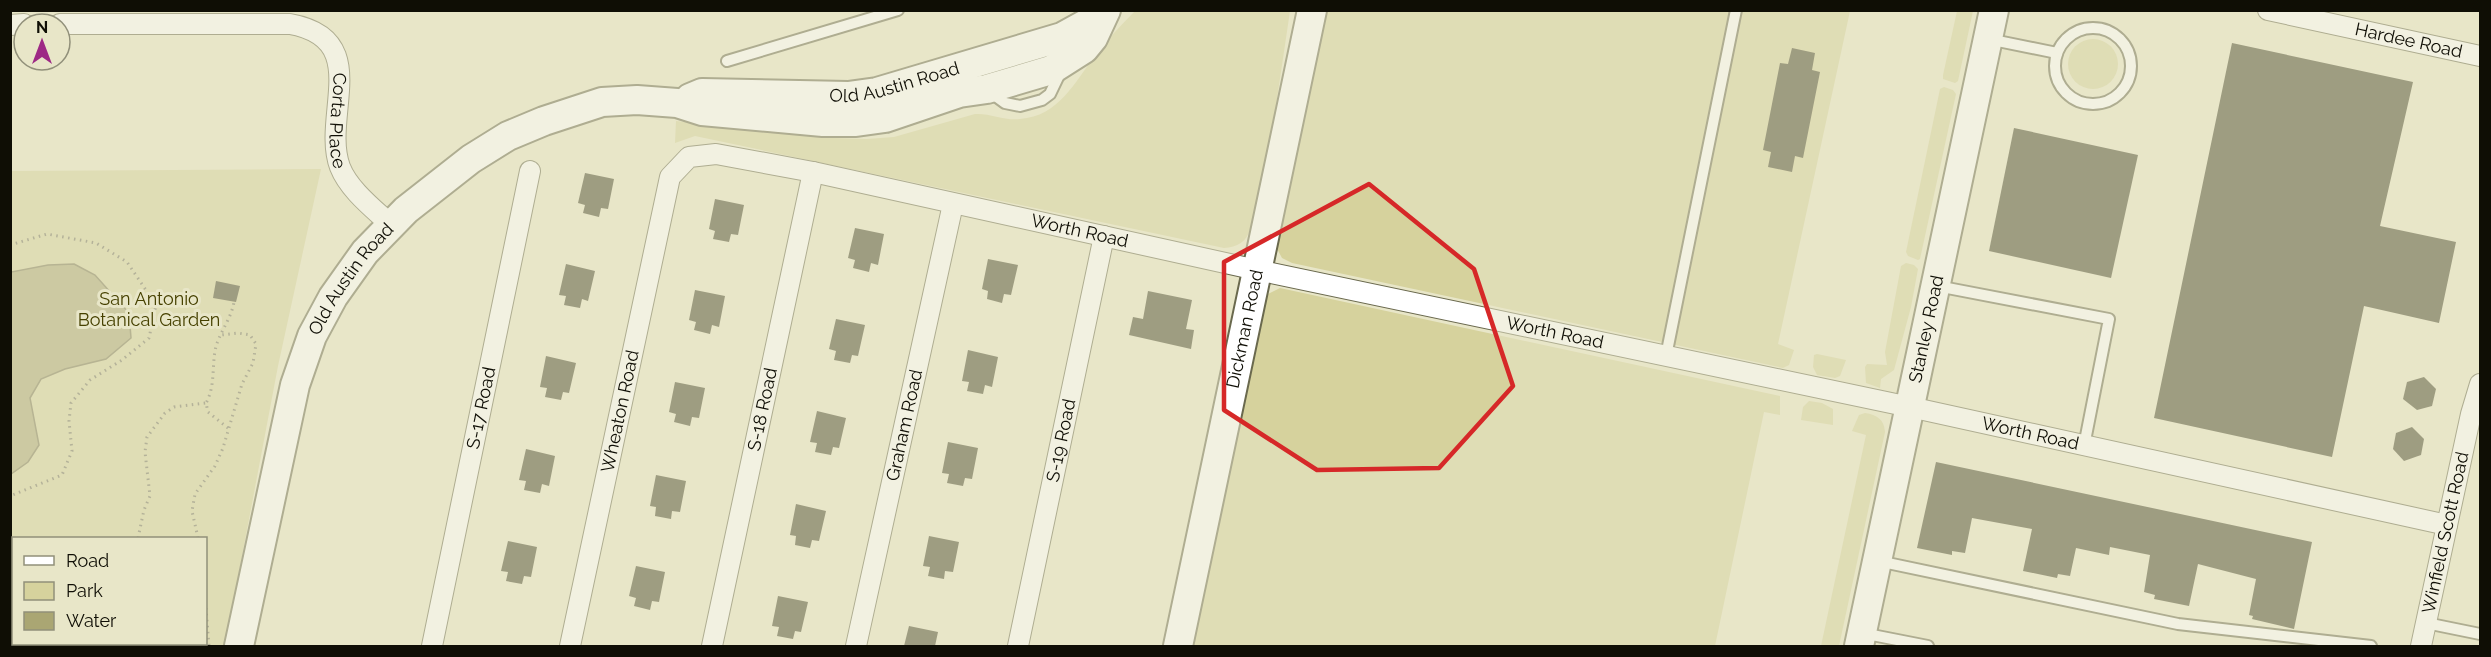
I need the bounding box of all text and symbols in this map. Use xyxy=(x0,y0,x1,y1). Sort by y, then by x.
north arrow xyxy=(12,12,72,72)
text: N xyxy=(36,18,48,37)
street label: Hardee Road xyxy=(2353,18,2464,62)
street label: Old Austin Road xyxy=(829,57,962,106)
street label: Corta Place xyxy=(325,73,351,171)
street label: Worth Road xyxy=(1029,209,1130,251)
street label: Old Austin Road xyxy=(304,218,398,339)
street label: Dickman Road xyxy=(1222,268,1267,390)
street label: Stanley Road xyxy=(1904,273,1947,385)
park label: San Antonio Botanical Garden xyxy=(78,288,220,330)
street label: Worth Road xyxy=(1504,312,1606,352)
street label: Wheaton Road xyxy=(596,348,643,474)
street label: S-17 Road xyxy=(462,365,499,451)
street label: S-18 Road xyxy=(743,366,781,453)
street label: Graham Road xyxy=(882,367,926,483)
street label: S-19 Road xyxy=(1042,397,1080,484)
street label: Worth Road xyxy=(1980,412,2081,454)
street label: Winfield Scott Road xyxy=(2417,450,2473,615)
legend xyxy=(12,537,207,645)
text: Road xyxy=(66,550,109,571)
text: Park xyxy=(66,580,103,601)
text: Water xyxy=(66,610,117,631)

